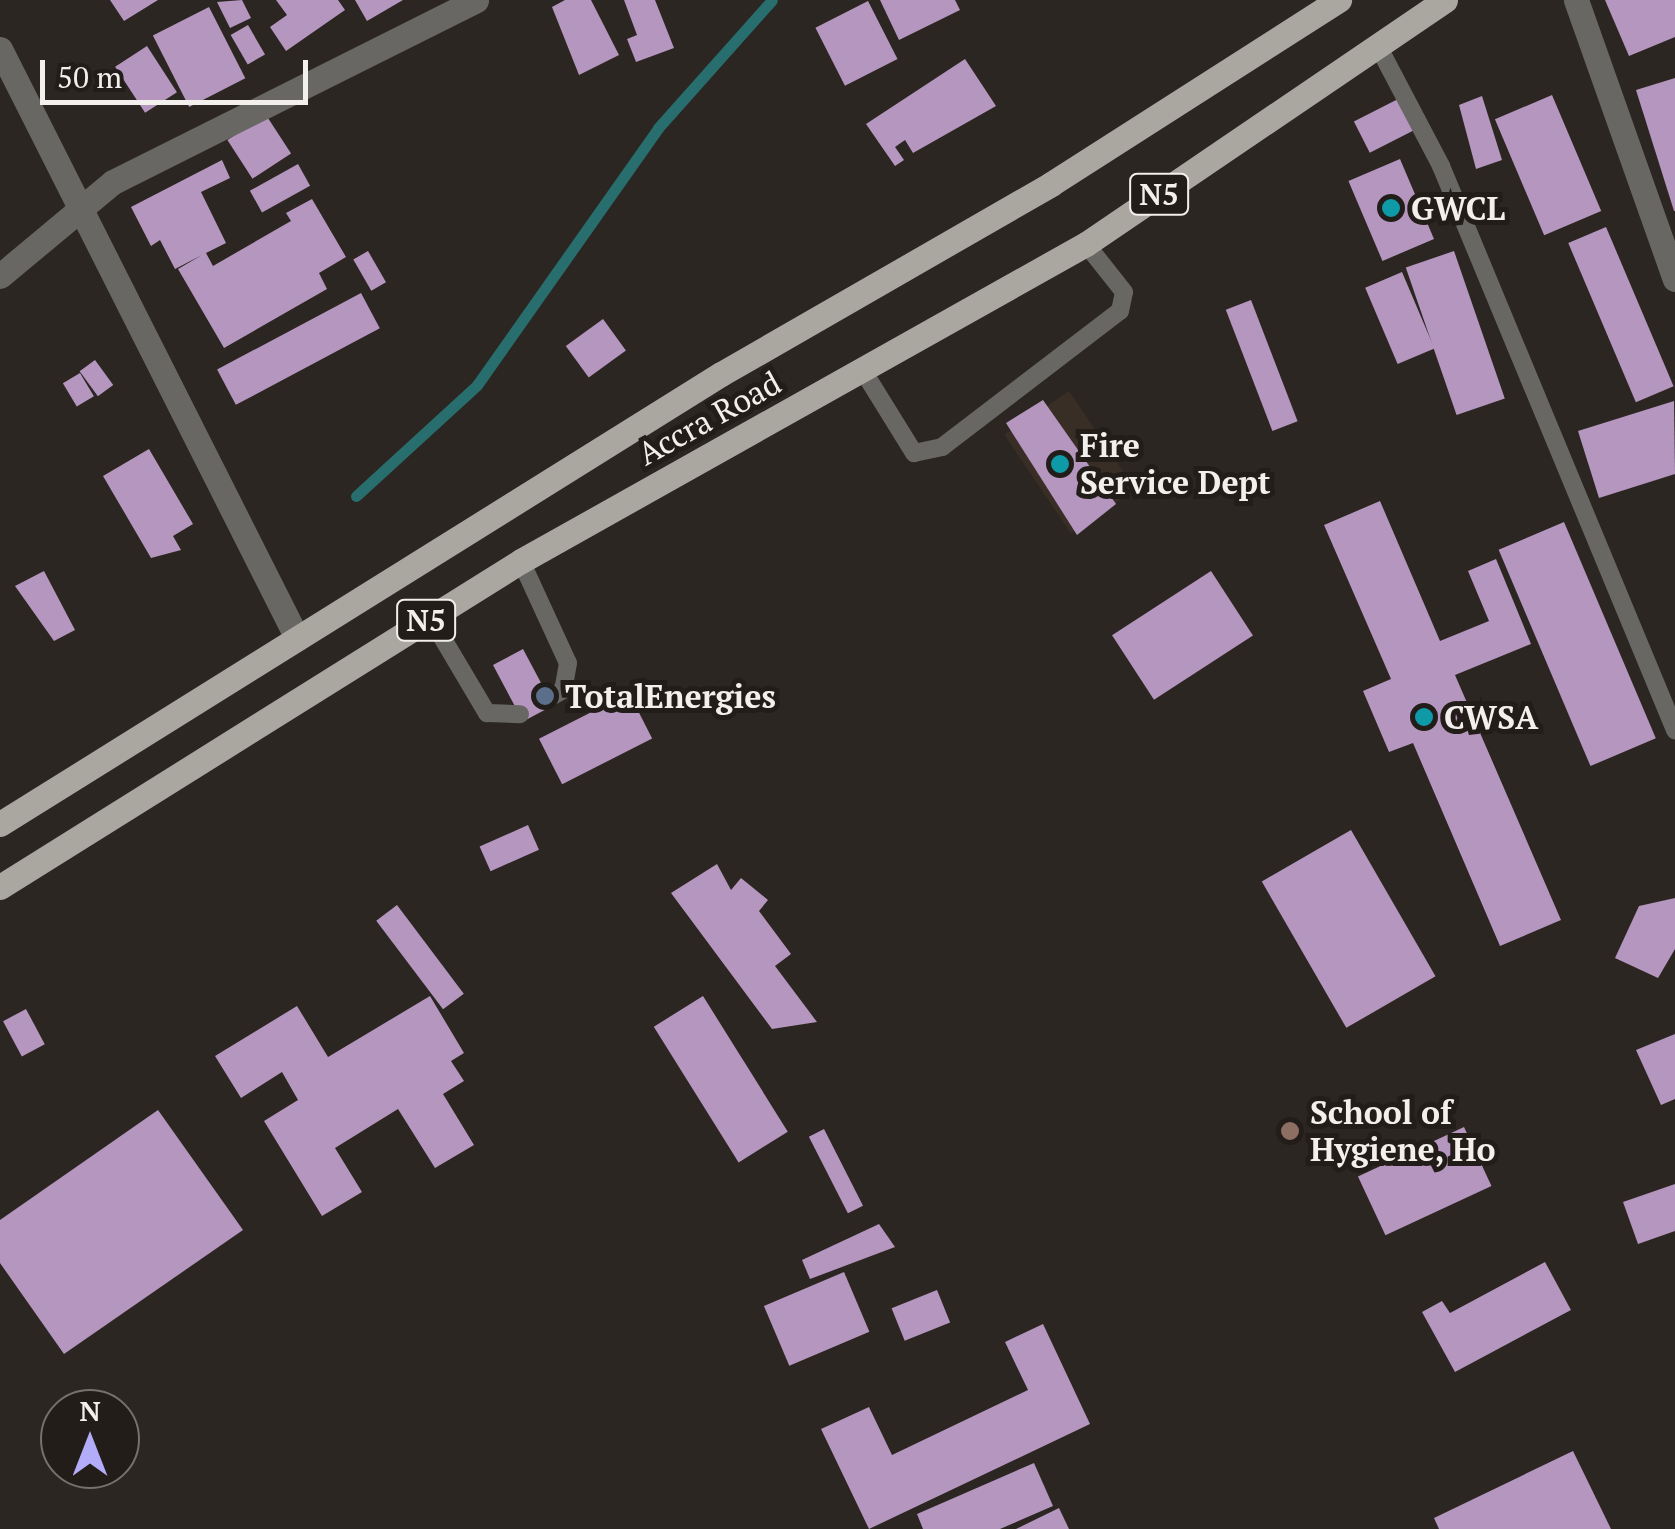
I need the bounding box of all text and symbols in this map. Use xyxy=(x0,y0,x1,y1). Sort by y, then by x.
scale bar xyxy=(45,40,312,102)
text: 50 m xyxy=(57,57,122,97)
road number: N5 xyxy=(1129,169,1189,219)
place label: GWCL xyxy=(1411,189,1505,227)
marker: GWCL xyxy=(1380,197,1402,219)
street label: Accra Road xyxy=(631,363,787,473)
place label: Fire Service Dept xyxy=(1080,427,1271,502)
marker: Fire Service Dept xyxy=(1049,453,1071,475)
road number: N5 xyxy=(396,595,456,645)
place label: TotalEnergies xyxy=(565,677,776,715)
marker: TotalEnergies xyxy=(534,685,556,707)
place label: CWSA xyxy=(1444,698,1538,736)
marker: CWSA xyxy=(1413,706,1435,728)
place label: School of Hygiene, Ho xyxy=(1310,1094,1497,1169)
marker: School of Hygiene, Ho xyxy=(1279,1120,1301,1142)
north arrow xyxy=(40,1389,140,1489)
text: N xyxy=(79,1392,101,1429)

